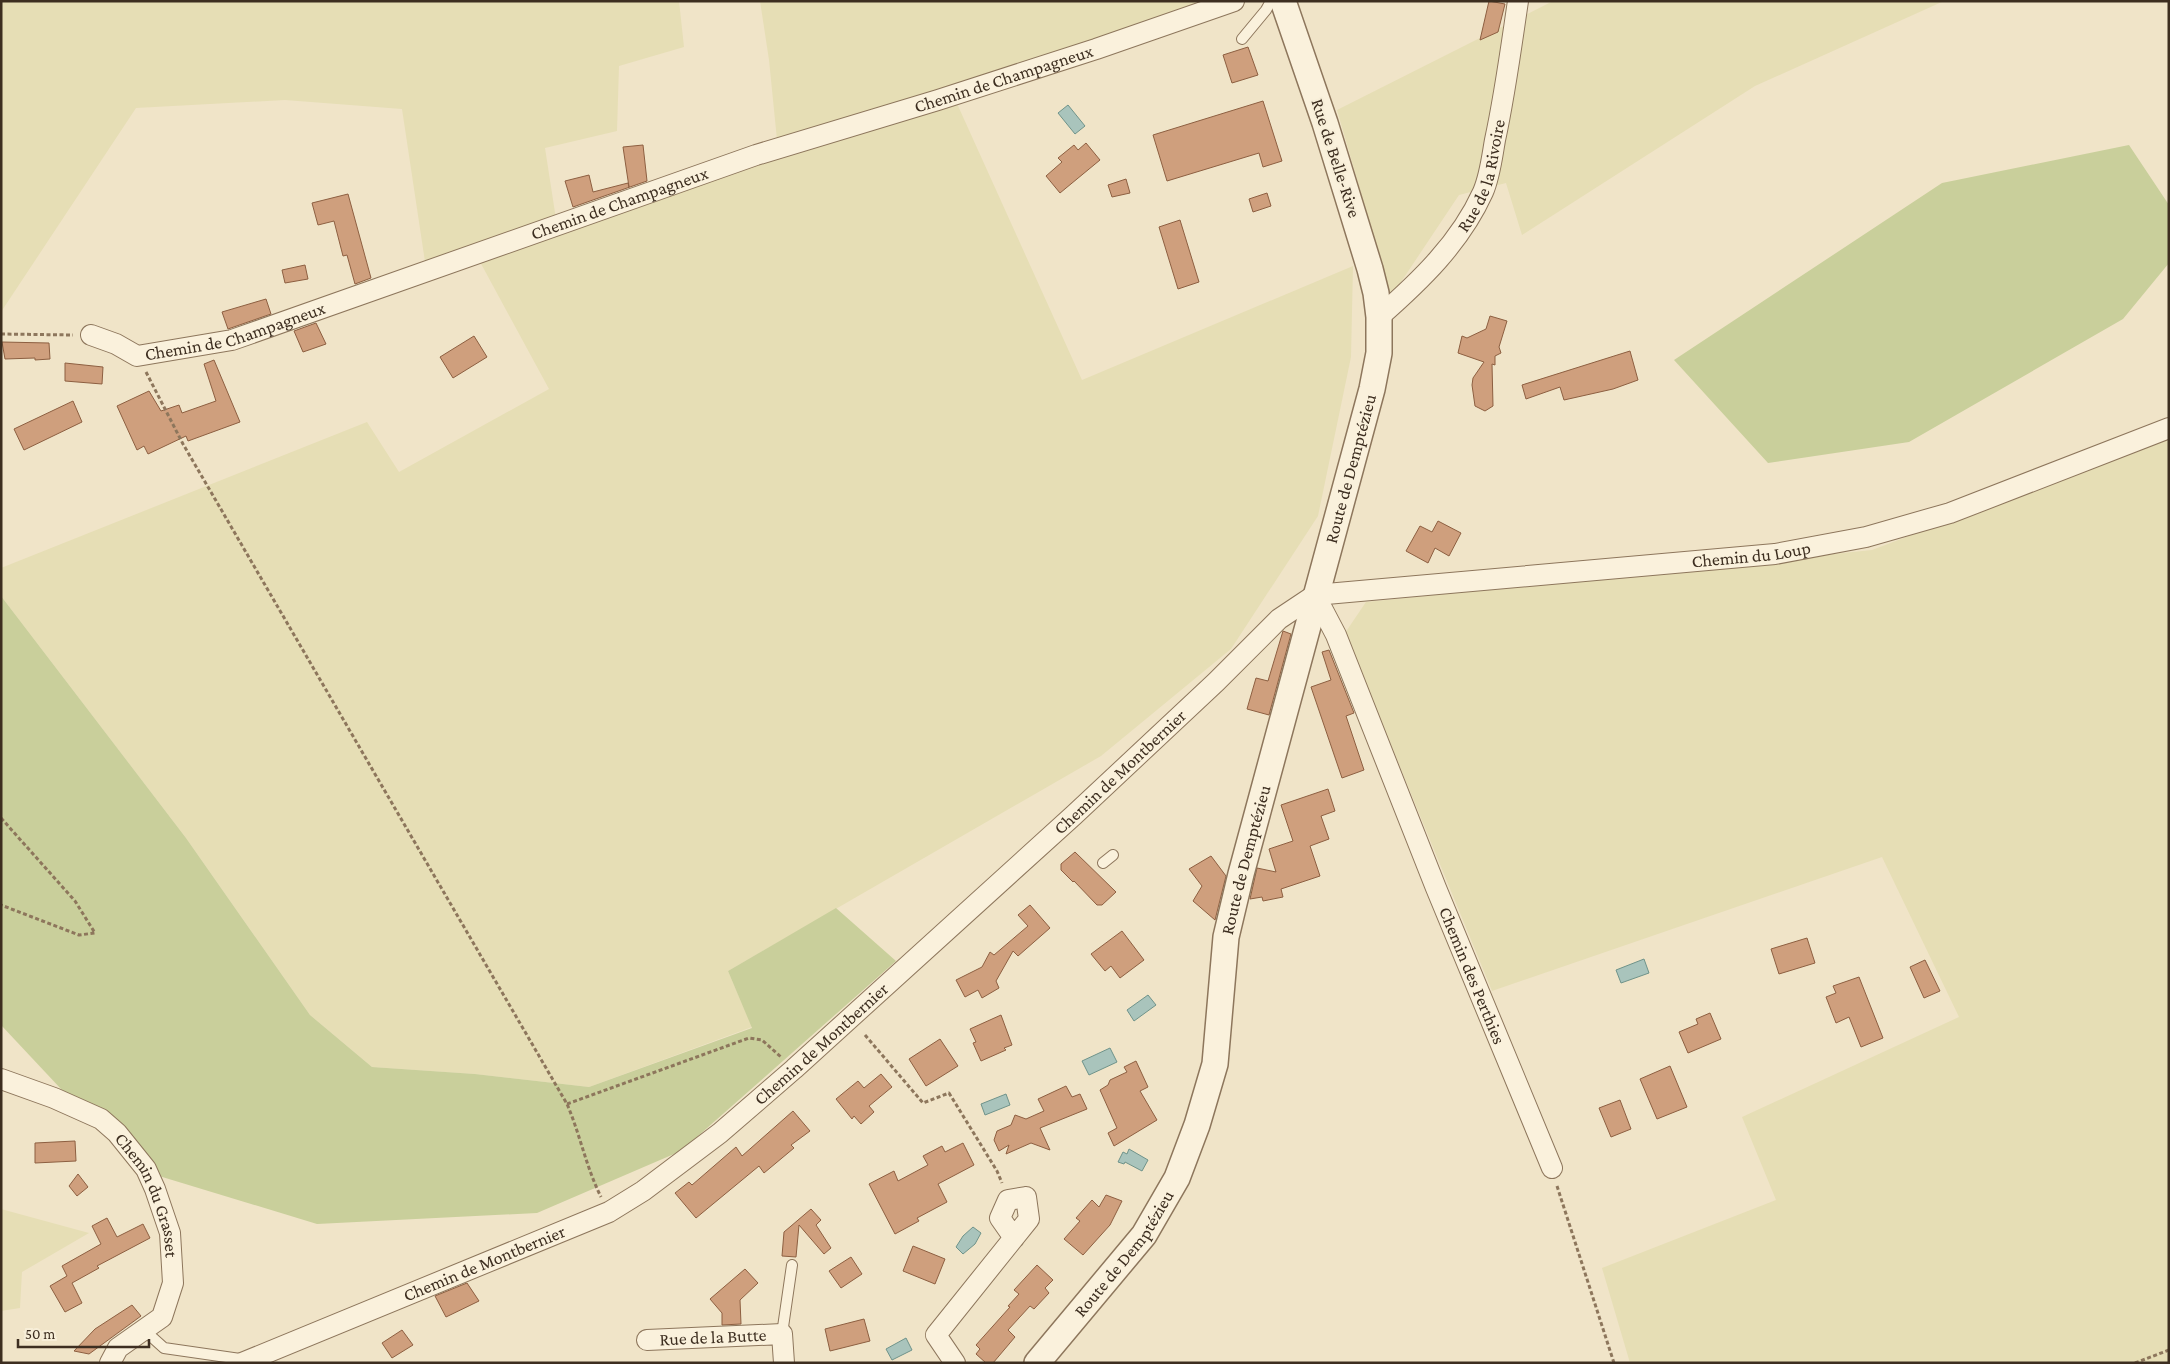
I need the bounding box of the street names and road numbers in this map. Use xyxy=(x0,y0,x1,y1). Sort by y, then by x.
street label: Chemin de Champagneux xyxy=(912,40,1096,117)
street label: Rue de Belle-Rive xyxy=(1307,96,1365,220)
street label: Rue de la Rivoire xyxy=(1453,118,1509,236)
street label: Chemin de Champagneux xyxy=(528,163,711,244)
street label: Chemin de Champagneux xyxy=(143,298,328,365)
street label: Route de Demptézieu xyxy=(1321,392,1380,545)
street label: Chemin du Loup xyxy=(1691,538,1812,571)
street label: Chemin de Montbernier xyxy=(1050,705,1190,838)
street label: Route de Demptézieu xyxy=(1217,783,1275,937)
street label: Chemin des Perthies xyxy=(1435,904,1510,1047)
street label: Chemin de Montbernier xyxy=(750,978,893,1109)
street label: Chemin du Grasset xyxy=(111,1129,182,1259)
street label: Route de Demptézieu xyxy=(1070,1186,1178,1321)
street label: Chemin de Montbernier xyxy=(400,1221,569,1305)
street label: Rue de la Butte xyxy=(659,1325,767,1349)

